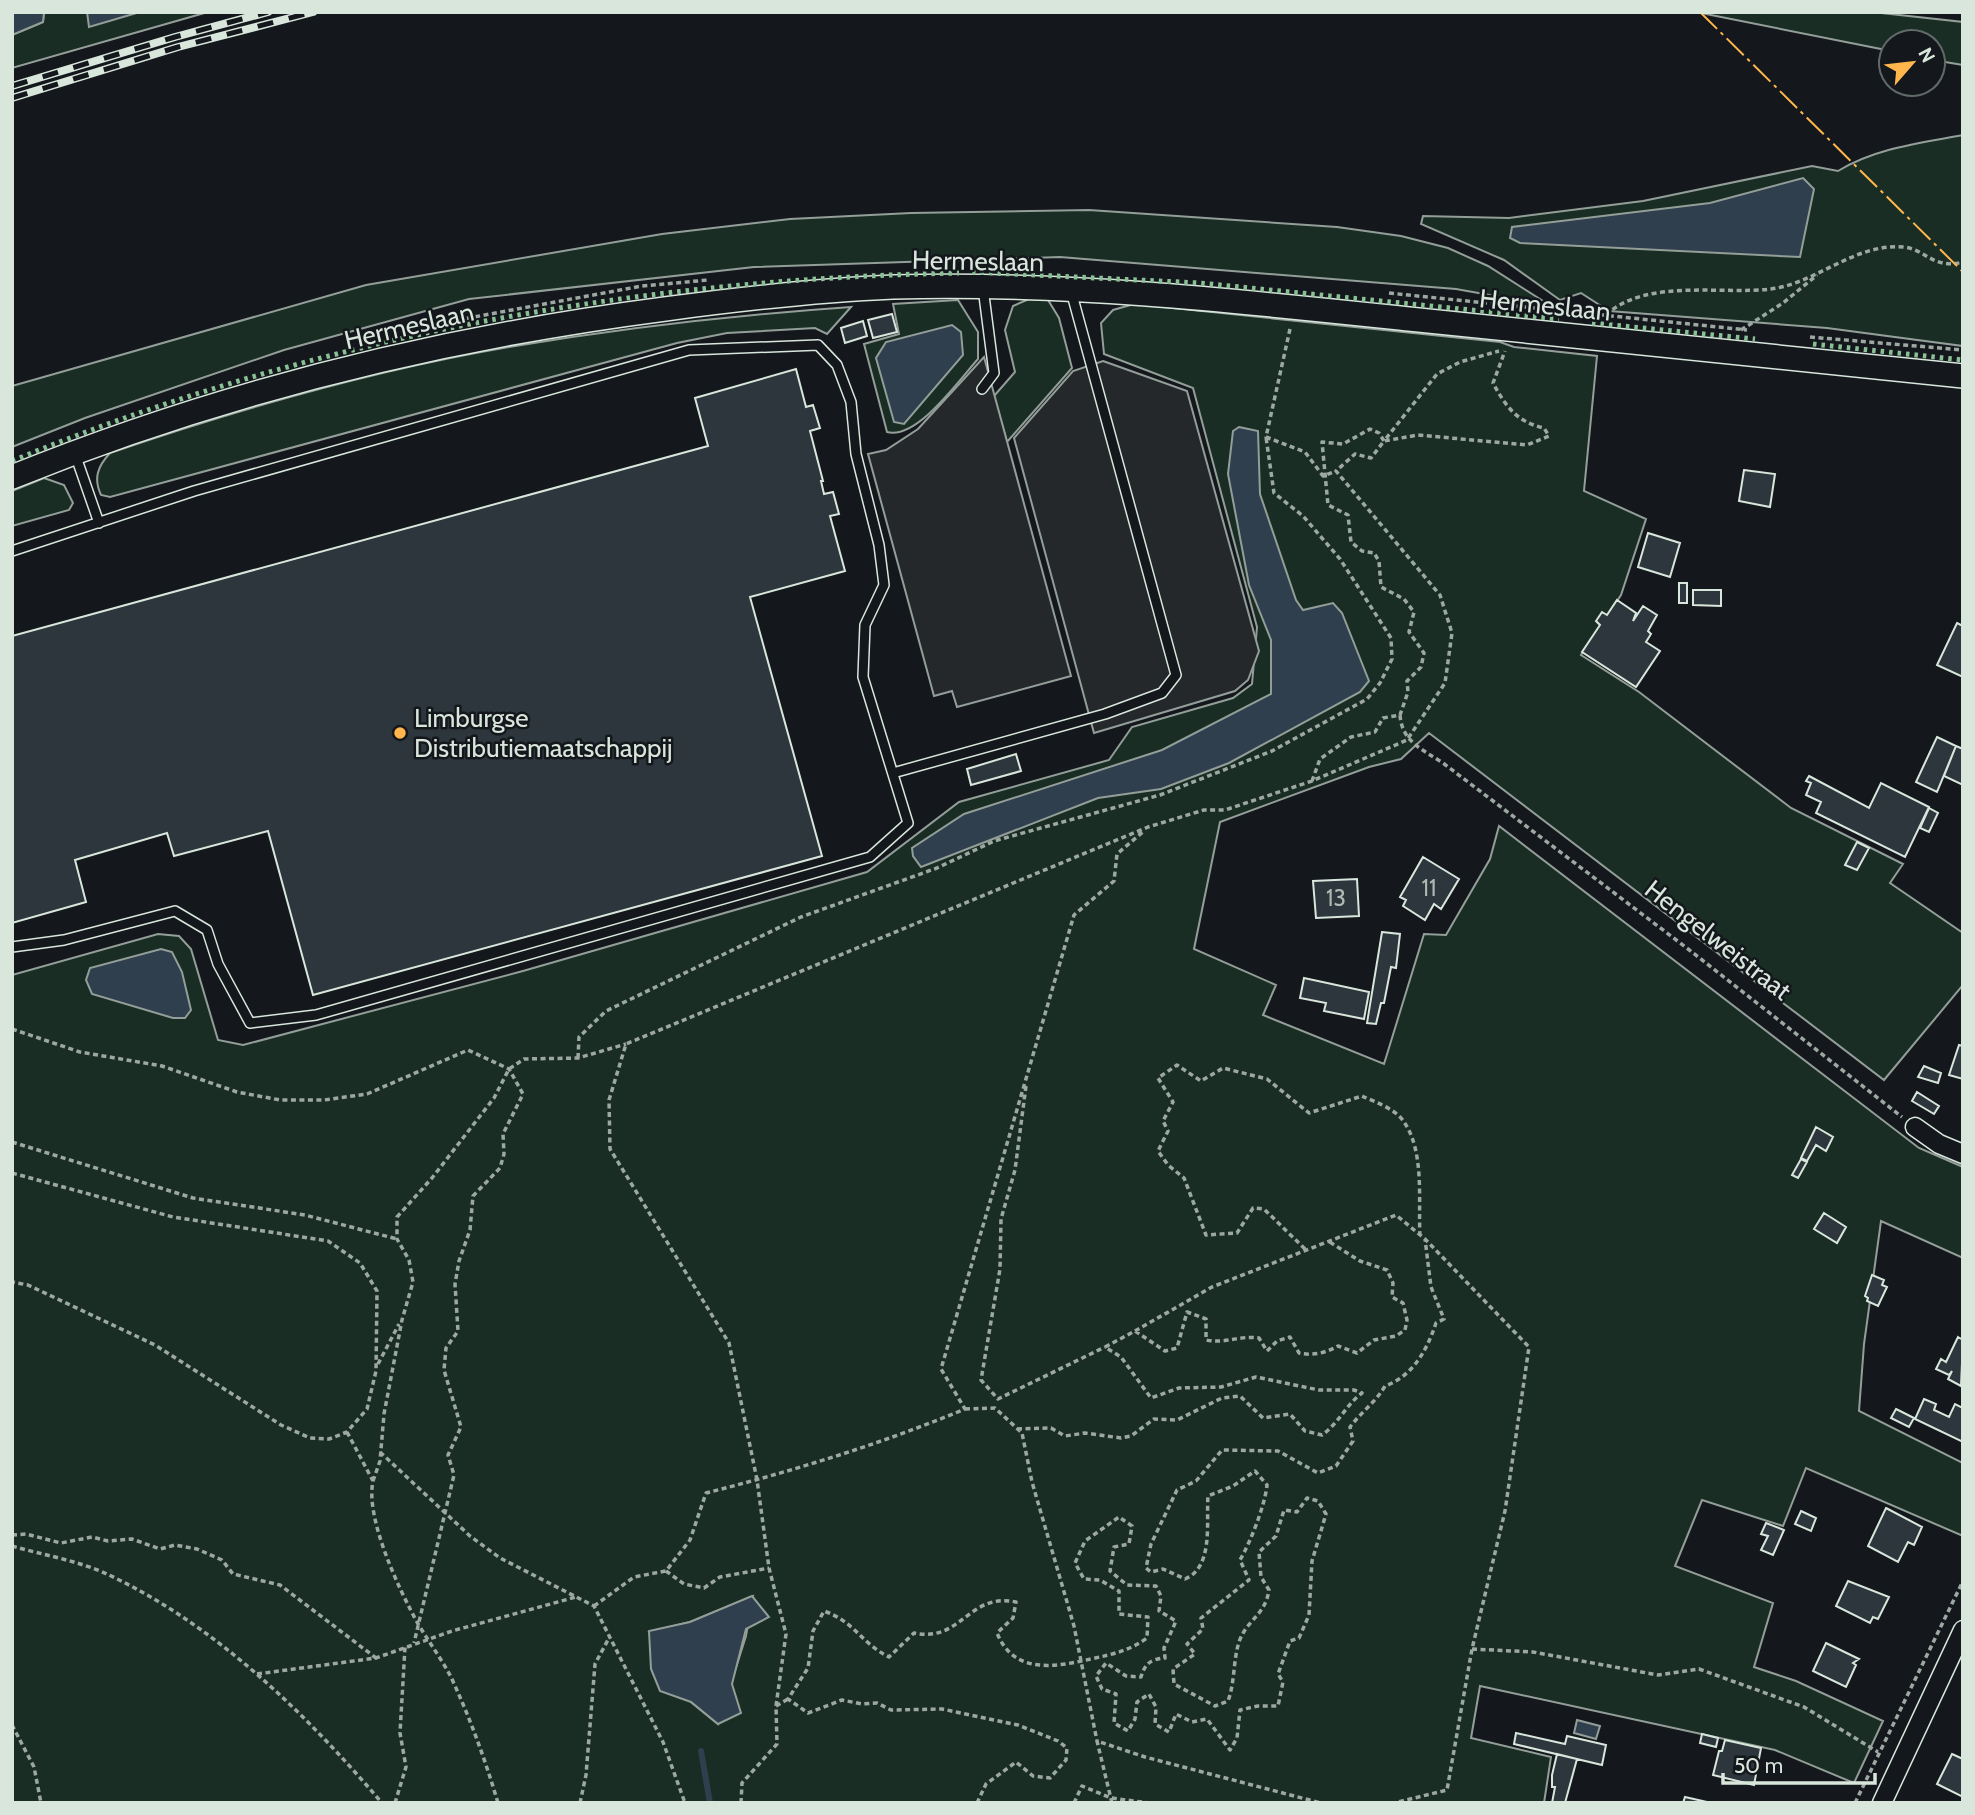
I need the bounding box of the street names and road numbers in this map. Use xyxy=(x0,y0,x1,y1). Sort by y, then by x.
street label: Hermeslaan xyxy=(912,244,1044,278)
street label: Hermeslaan xyxy=(1478,282,1612,328)
street label: Hermeslaan xyxy=(341,296,477,356)
street label: Hengelweistraat xyxy=(1639,873,1798,1007)

